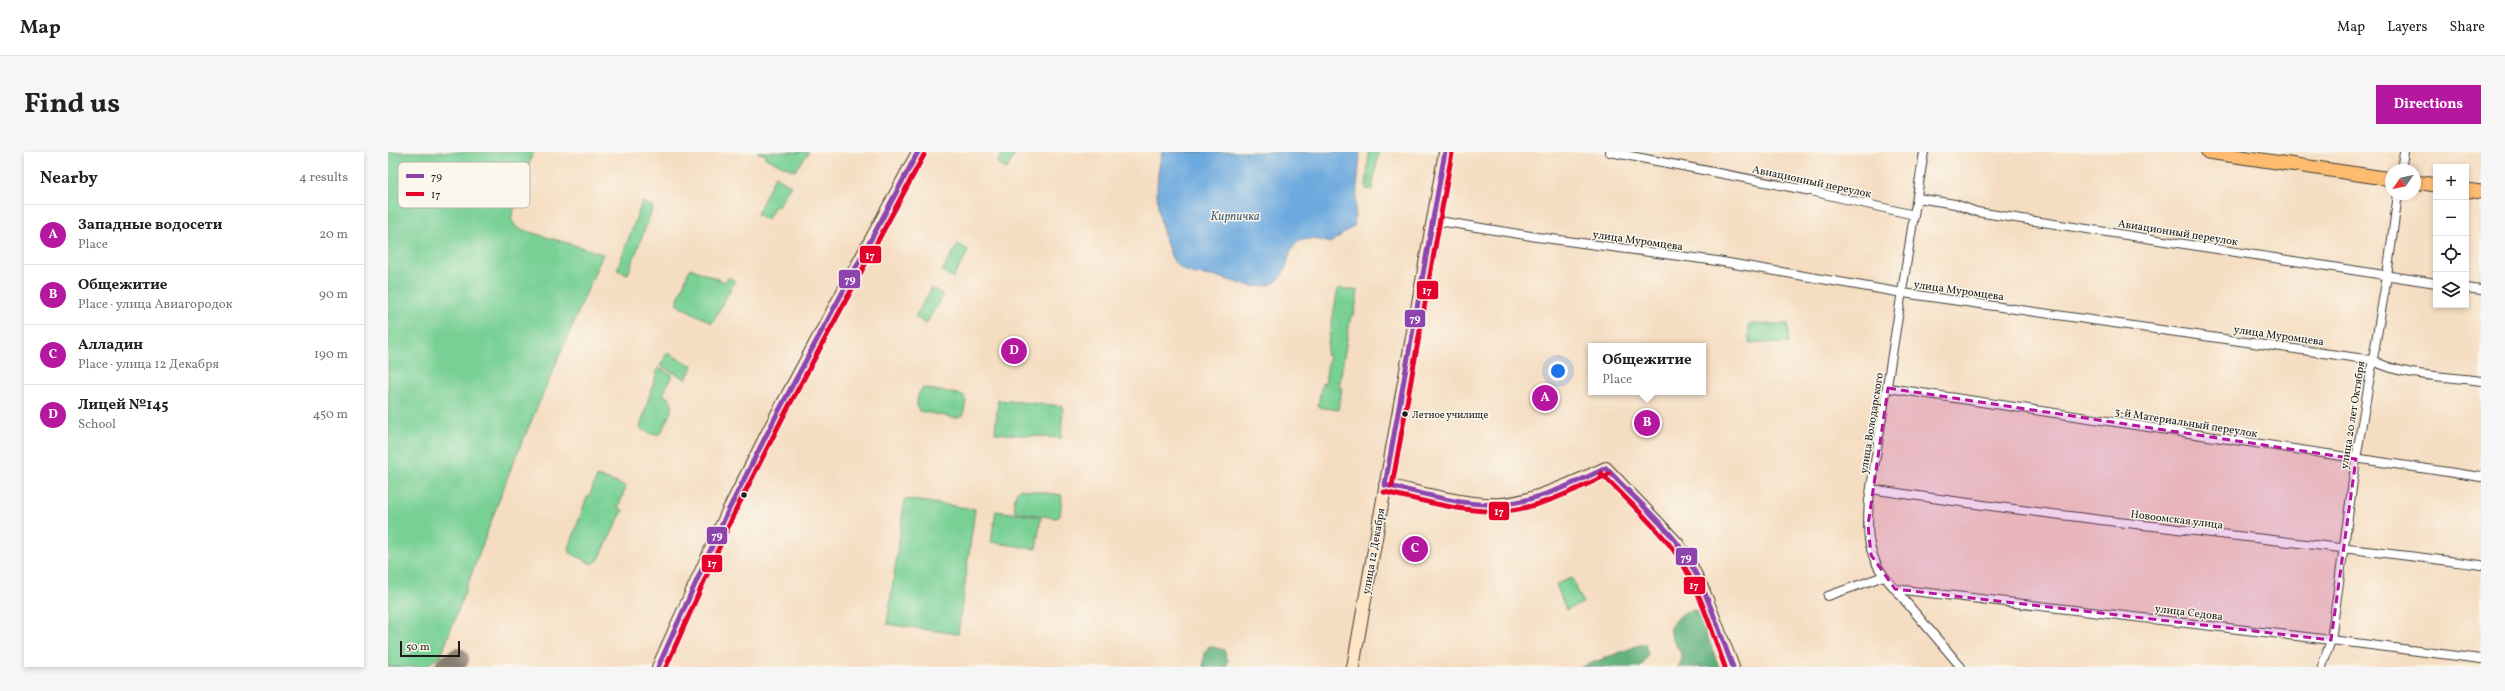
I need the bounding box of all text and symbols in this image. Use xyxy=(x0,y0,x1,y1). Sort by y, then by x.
text: Map xyxy=(20,15,61,41)
text: Map xyxy=(2337,18,2365,37)
text: Layers xyxy=(2387,18,2427,37)
text: Share xyxy=(2449,18,2485,37)
text: Find us xyxy=(24,85,120,124)
button: Directions xyxy=(2376,85,2481,124)
legend xyxy=(398,162,530,208)
street label: Авиационный переулок xyxy=(1751,163,1873,202)
north arrow xyxy=(2385,164,2421,200)
map controls xyxy=(2433,164,2469,308)
button: + xyxy=(2433,164,2469,200)
text: Nearby xyxy=(40,167,98,190)
text: 4 results xyxy=(299,169,348,187)
text: 79 xyxy=(431,170,442,185)
text: 17 xyxy=(431,188,441,203)
button: − xyxy=(2433,200,2469,236)
water label: Кирпичка xyxy=(1210,209,1260,225)
text: Западные водосети xyxy=(78,215,222,236)
street label: Авиационный переулок xyxy=(2117,217,2239,250)
text: A xyxy=(48,226,58,244)
text: 20 m xyxy=(319,226,348,244)
street label: улица Муромцева xyxy=(1592,228,1684,255)
text: Place xyxy=(78,236,108,254)
button: locate xyxy=(2433,236,2469,272)
line badge: 17 xyxy=(859,245,882,264)
text: 17 xyxy=(865,249,875,264)
line badge: 79 xyxy=(838,269,861,289)
button: layers xyxy=(2433,272,2469,308)
text: 79 xyxy=(844,273,856,288)
text: Общежитие xyxy=(78,275,168,296)
street label: улица Муромцева xyxy=(1913,278,2005,305)
line badge: 17 xyxy=(1416,280,1439,300)
text: 17 xyxy=(1422,284,1432,299)
text: B xyxy=(49,286,57,304)
text: 90 m xyxy=(319,286,348,304)
text: Place · улица Авиагородок xyxy=(78,296,233,314)
line badge: 79 xyxy=(1404,309,1426,328)
text: 79 xyxy=(1409,312,1421,327)
street label: улица Муромцева xyxy=(2233,323,2325,350)
text: Алладин xyxy=(78,335,143,356)
pin: D xyxy=(1001,336,1027,366)
popup xyxy=(1588,343,1706,395)
text: C xyxy=(49,346,57,364)
text: 190 m xyxy=(314,346,348,364)
text: Общежитие xyxy=(1602,350,1692,371)
text: Place · улица 12 Декабря xyxy=(78,356,219,374)
street label: улица 20 лет Октября xyxy=(2338,360,2369,470)
your location xyxy=(1548,361,1568,381)
text: Place xyxy=(1602,371,1632,389)
street label: улица Володарского xyxy=(1857,372,1888,475)
pin: A xyxy=(1532,383,1558,413)
text: Лицей №145 xyxy=(78,395,168,416)
street label: 3-й Материальный переулок xyxy=(2113,405,2259,442)
text: D xyxy=(48,406,58,424)
text: 450 m xyxy=(313,406,348,424)
place label: Летное училище xyxy=(1412,408,1489,422)
pin: B xyxy=(1634,408,1660,438)
marker: Летное училище xyxy=(1400,409,1410,419)
text: School xyxy=(78,416,116,434)
unlabelled marker xyxy=(739,490,749,500)
line badge: 17 xyxy=(1488,501,1510,521)
text: 17 xyxy=(1494,505,1504,520)
street label: улица 12 Декабря xyxy=(1359,507,1390,596)
street label: Новоомская улица xyxy=(2130,507,2225,534)
line badge: 79 xyxy=(706,526,728,545)
text: 79 xyxy=(711,529,723,544)
pin: C xyxy=(1402,534,1428,564)
line badge: 79 xyxy=(1675,547,1698,566)
text: 79 xyxy=(1680,551,1692,566)
line badge: 17 xyxy=(701,554,723,573)
text: 17 xyxy=(707,557,717,572)
line badge: 17 xyxy=(1683,576,1706,595)
text: 17 xyxy=(1689,579,1699,594)
street label: улица Седова xyxy=(2154,602,2224,625)
scale bar xyxy=(400,639,460,658)
text: 50 m xyxy=(406,640,430,655)

